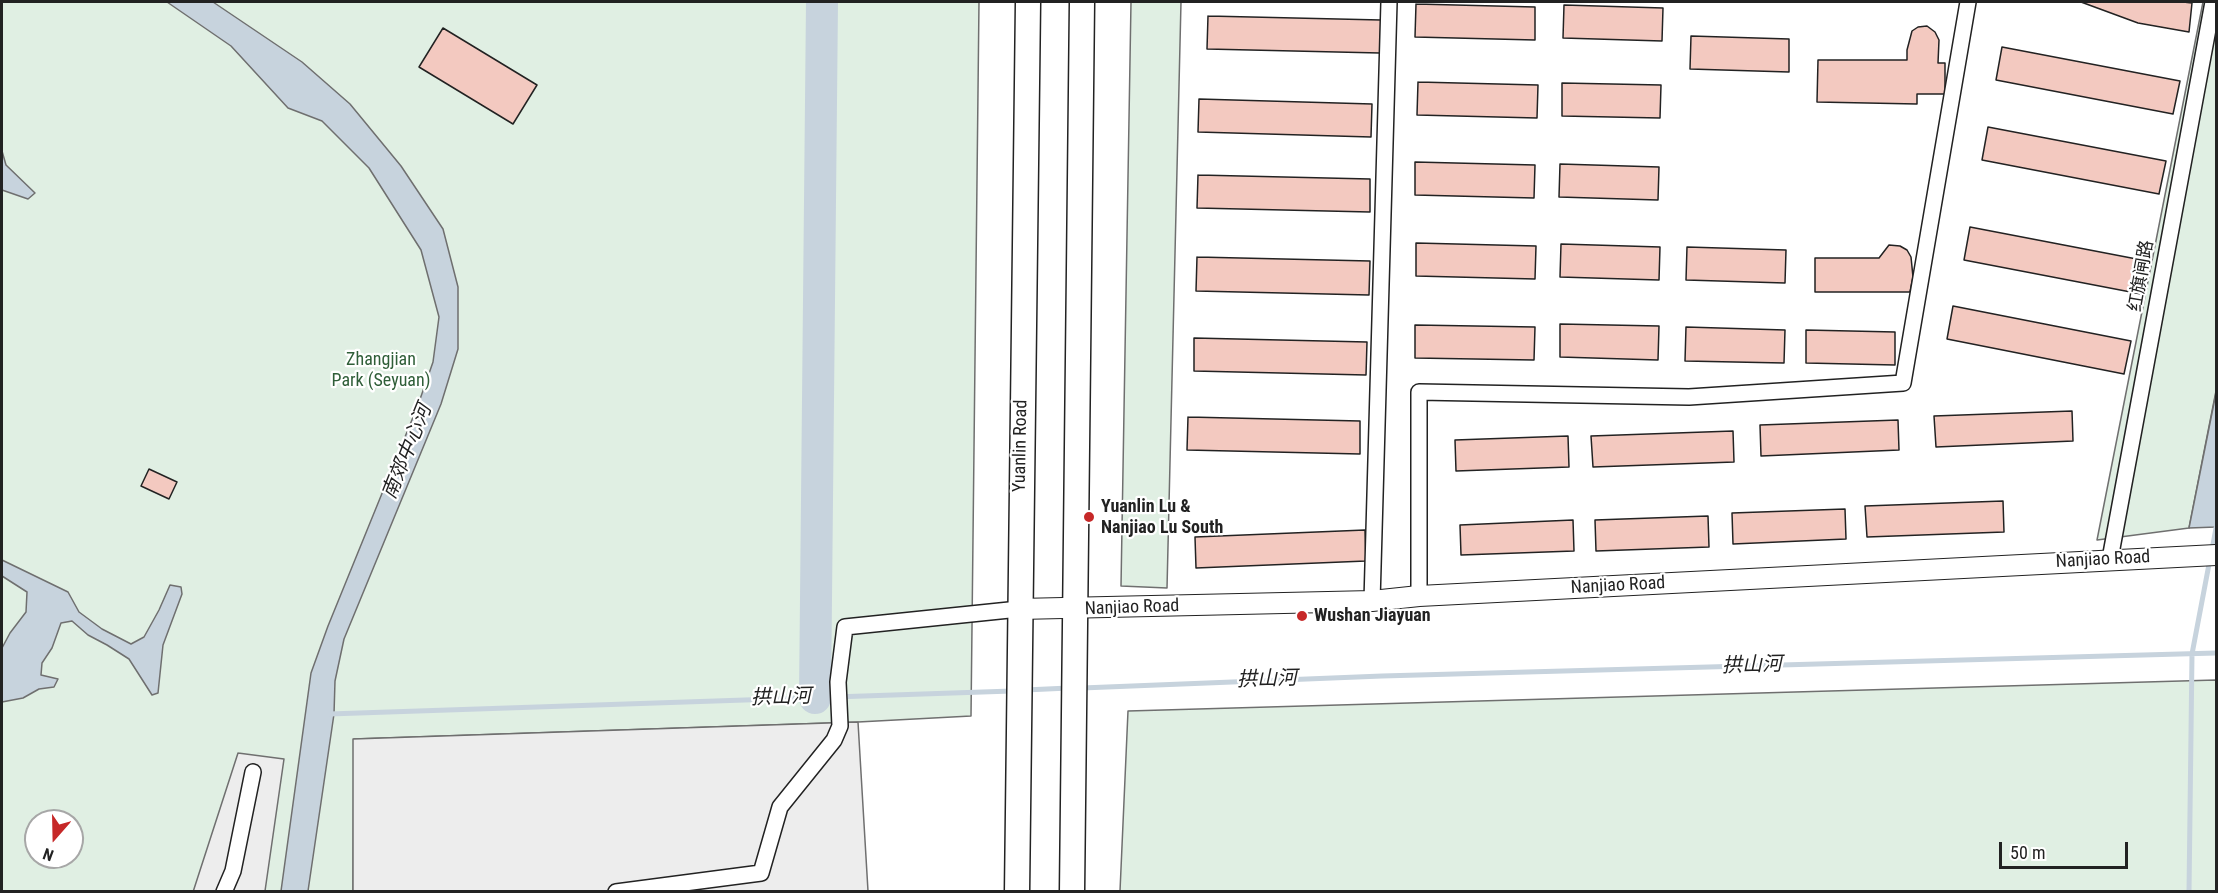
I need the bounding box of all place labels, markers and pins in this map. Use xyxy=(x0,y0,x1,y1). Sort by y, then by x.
place label: Yuanlin Lu & Nanjiao Lu South xyxy=(1101,496,1223,538)
marker: Yuanlin Lu & Nanjiao Lu South xyxy=(1082,510,1096,524)
place label: Wushan Jiayuan xyxy=(1314,605,1431,627)
marker: Wushan Jiayuan xyxy=(1295,609,1309,623)

